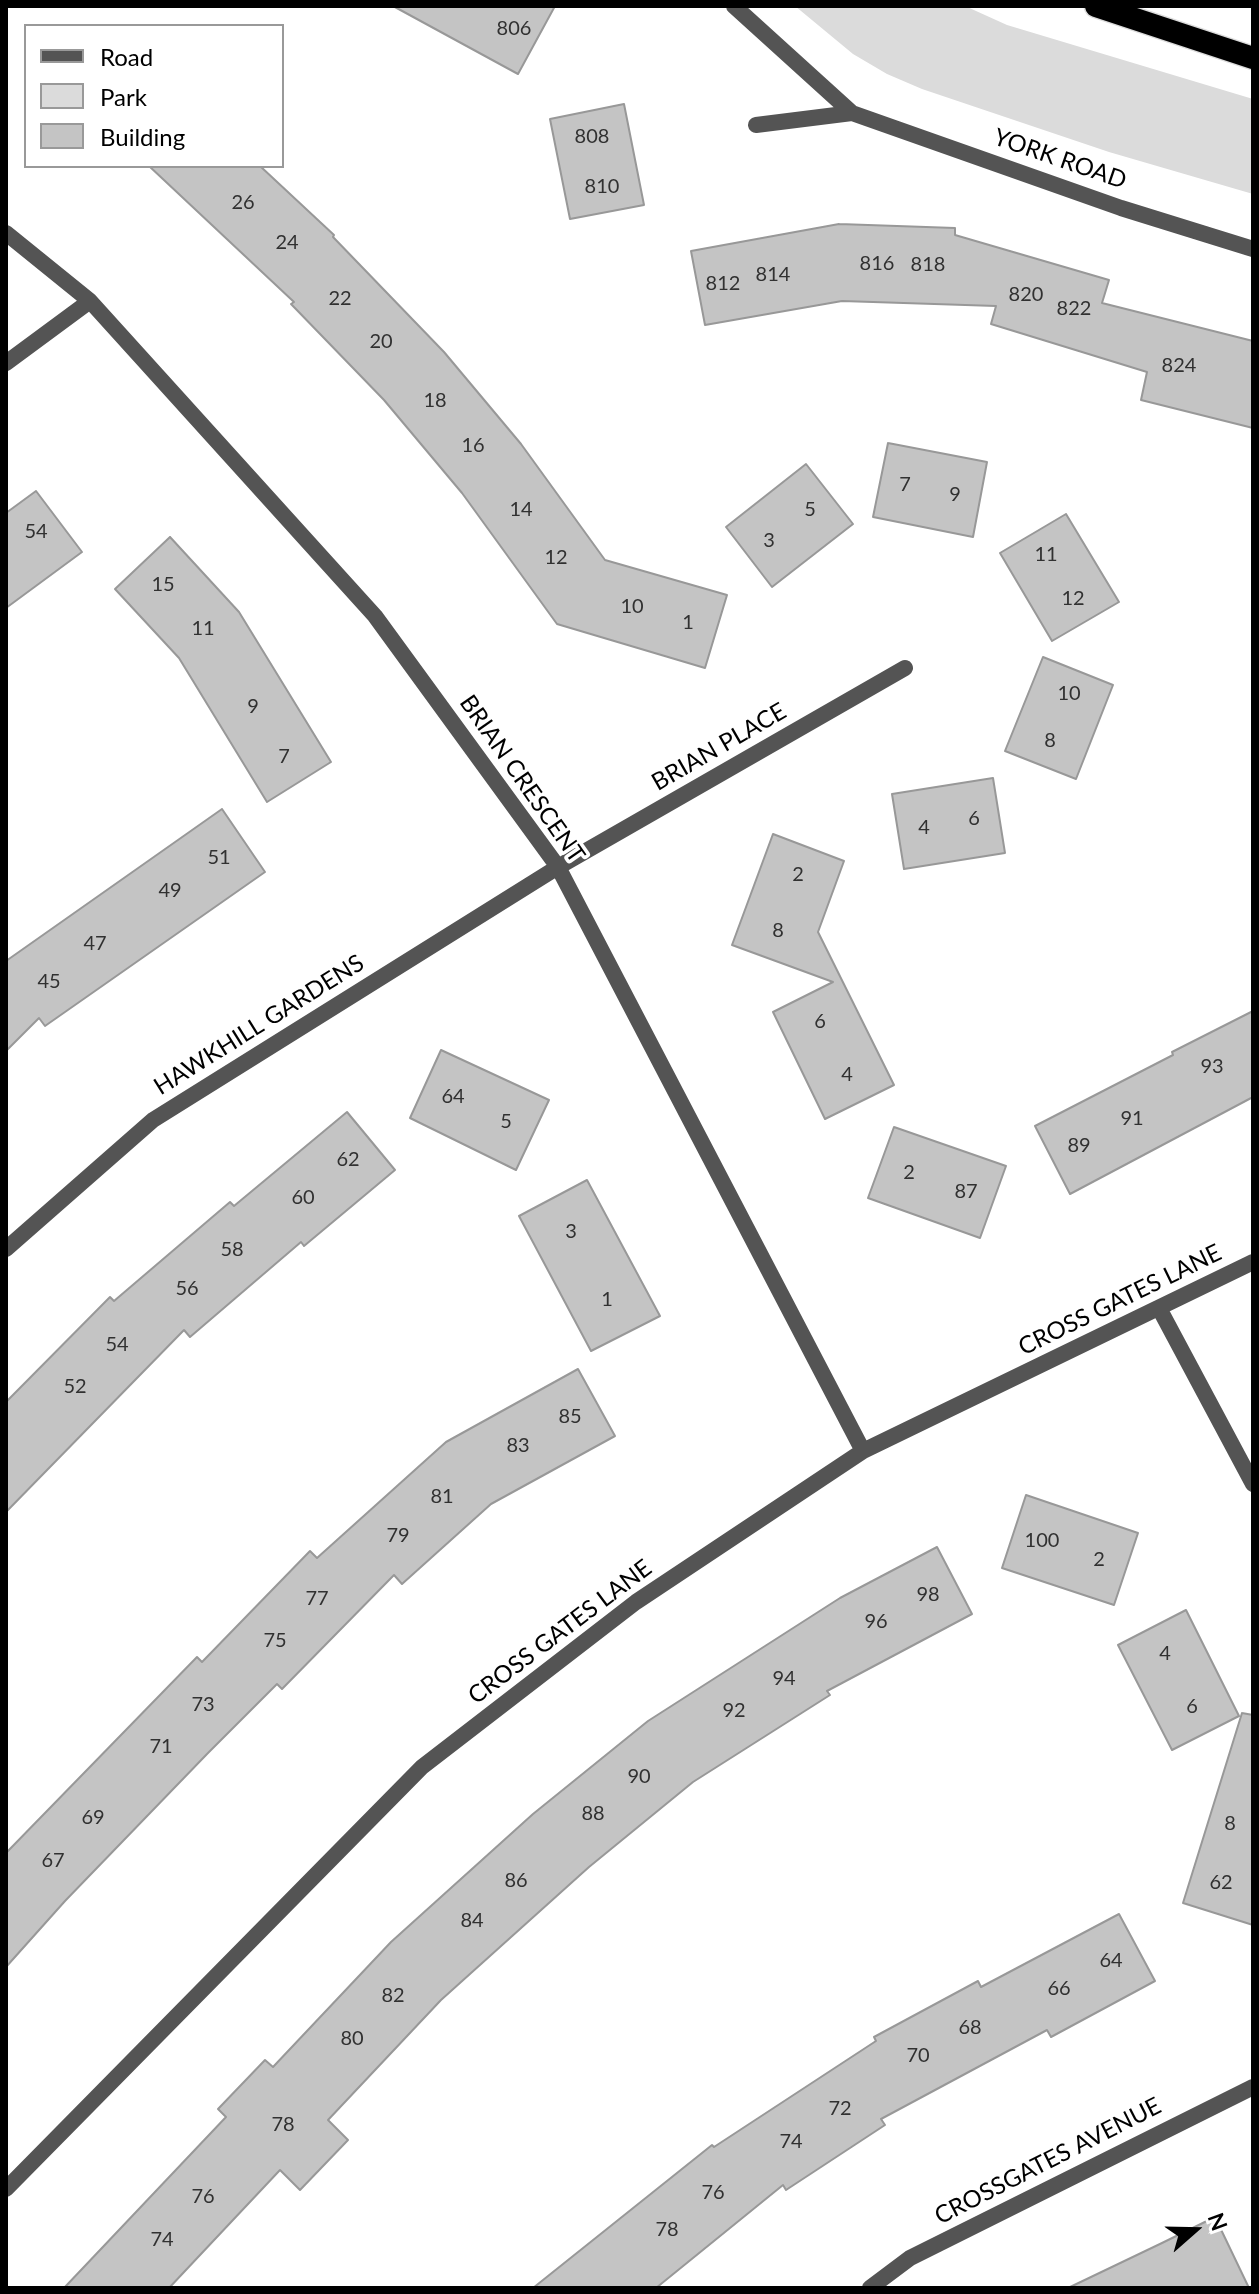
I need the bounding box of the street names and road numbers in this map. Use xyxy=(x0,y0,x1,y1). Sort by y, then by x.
street label: YORK ROAD xyxy=(990,123,1130,195)
street label: BRIAN CRESCENT xyxy=(453,690,591,868)
street label: BRIAN PLACE xyxy=(647,697,791,797)
street label: HAWKHILL GARDENS xyxy=(149,949,369,1101)
street label: CROSS GATES LANE xyxy=(1014,1238,1226,1362)
street label: CROSS GATES LANE xyxy=(463,1554,657,1710)
street label: CROSSGATES AVENUE xyxy=(930,2091,1166,2231)

